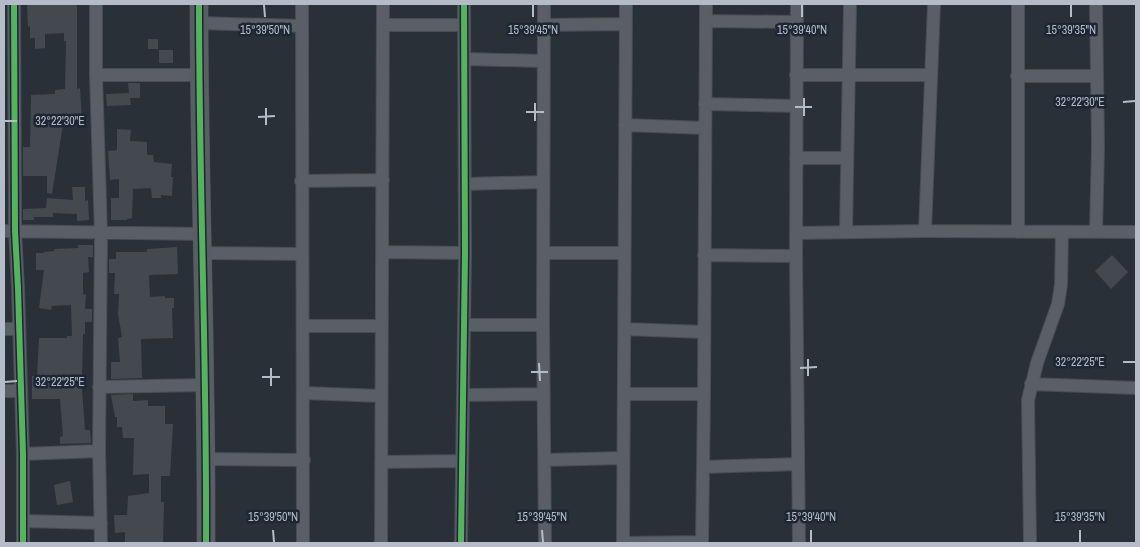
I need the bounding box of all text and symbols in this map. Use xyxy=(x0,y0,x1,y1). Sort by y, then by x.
text: 15°39'50"N xyxy=(240,22,290,38)
text: 15°39'45"N xyxy=(508,22,558,38)
text: 15°39'40"N xyxy=(777,22,827,38)
text: 15°39'35"N xyxy=(1046,22,1096,38)
text: 32°22'30"E xyxy=(1055,94,1105,110)
text: 32°22'30"E xyxy=(35,113,85,129)
text: 32°22'25"E xyxy=(1055,354,1105,370)
text: 32°22'25"E xyxy=(35,374,85,390)
text: 15°39'50"N xyxy=(248,509,298,525)
text: 15°39'45"N xyxy=(517,509,567,525)
text: 15°39'40"N xyxy=(786,509,836,525)
text: 15°39'35"N xyxy=(1055,509,1105,525)

